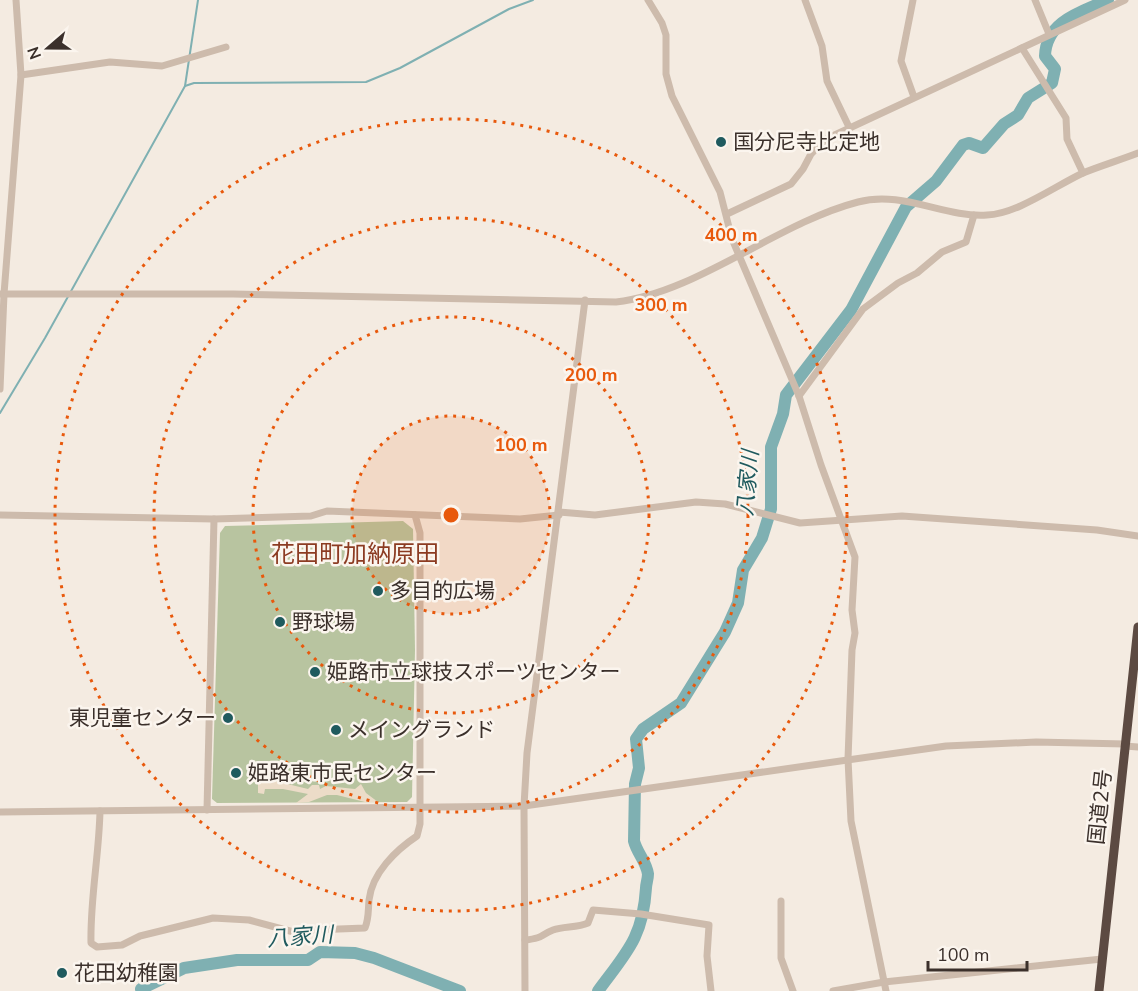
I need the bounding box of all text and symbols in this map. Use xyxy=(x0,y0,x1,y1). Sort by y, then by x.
north arrow xyxy=(18,18,78,78)
text: N xyxy=(22,43,47,62)
place label: 国分尼寺比定地 xyxy=(733,128,880,156)
marker: 国分尼寺比定地 xyxy=(714,135,728,149)
text: 400 m xyxy=(704,223,758,247)
text: 300 m xyxy=(634,293,688,317)
text: 200 m xyxy=(564,363,618,387)
text: 100 m xyxy=(494,433,548,457)
water label: 八家川 xyxy=(730,447,766,517)
centre of rings xyxy=(441,505,461,525)
district label: 花田町加納原田 xyxy=(271,538,439,570)
place label: 多目的広場 xyxy=(390,577,495,605)
marker: 多目的広場 xyxy=(371,584,385,598)
place label: 野球場 xyxy=(292,608,355,636)
marker: 野球場 xyxy=(273,615,287,629)
place label: 姫路市立球技スポーツセンター xyxy=(327,658,621,686)
marker: 姫路市立球技スポーツセンター xyxy=(308,665,322,679)
place label: 東児童センター xyxy=(69,704,216,732)
marker: 東児童センター xyxy=(221,711,235,725)
place label: メイングランド xyxy=(348,716,495,744)
marker: メイングランド xyxy=(329,723,343,737)
place label: 姫路東市民センター xyxy=(248,759,437,787)
marker: 姫路東市民センター xyxy=(229,766,243,780)
street label: 国道2号 xyxy=(1082,768,1118,846)
water label: 八家川 xyxy=(266,920,336,954)
scale bar xyxy=(928,934,1027,972)
text: 100 m xyxy=(937,943,989,967)
place label: 花田幼稚園 xyxy=(74,959,179,987)
marker: 花田幼稚園 xyxy=(55,966,69,980)

